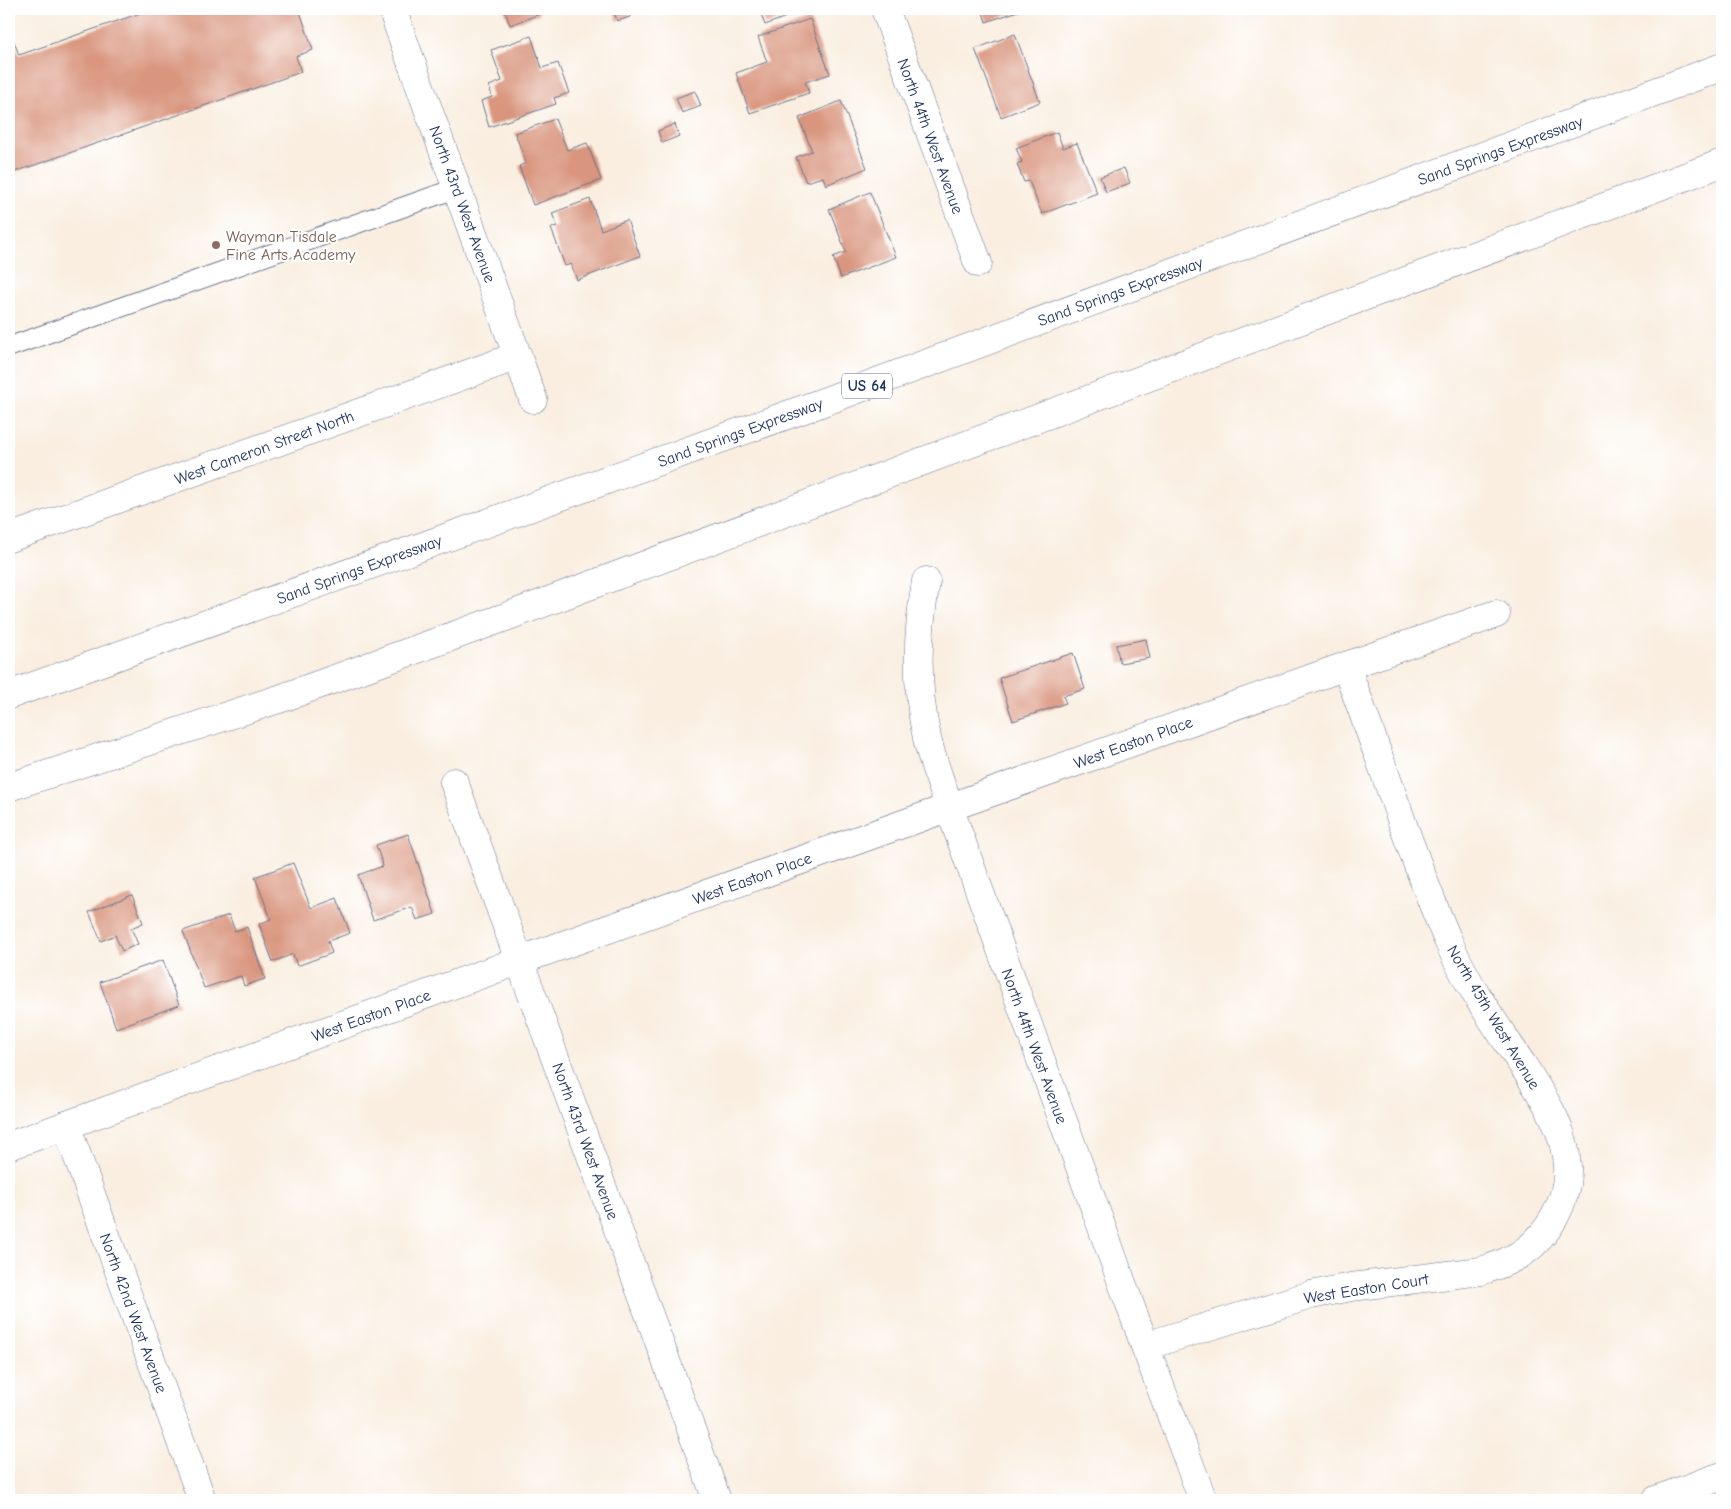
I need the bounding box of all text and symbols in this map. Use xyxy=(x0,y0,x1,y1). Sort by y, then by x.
street label: North 44th West Avenue xyxy=(894,56,967,216)
street label: Sand Springs Expressway xyxy=(1415,112,1586,189)
street label: North 43rd West Avenue xyxy=(425,124,499,285)
place label: Wayman Tisdale Fine Arts Academy xyxy=(226,228,356,264)
marker: Wayman Tisdale Fine Arts Academy xyxy=(210,239,222,251)
street label: Sand Springs Expressway xyxy=(1035,253,1206,330)
road number: US 64 xyxy=(842,374,892,398)
street label: Sand Springs Expressway xyxy=(655,394,826,471)
street label: West Cameron Street North xyxy=(172,407,356,489)
street label: Sand Springs Expressway xyxy=(274,531,445,608)
street label: West Easton Place xyxy=(1071,713,1195,773)
street label: West Easton Place xyxy=(690,849,814,909)
street label: North 45th West Avenue xyxy=(1443,942,1543,1093)
street label: North 44th West Avenue xyxy=(998,966,1071,1126)
street label: West Easton Place xyxy=(309,986,433,1046)
street label: North 43rd West Avenue xyxy=(548,1061,622,1222)
street label: North 42nd West Avenue xyxy=(96,1231,170,1396)
street label: West Easton Court xyxy=(1302,1270,1430,1308)

